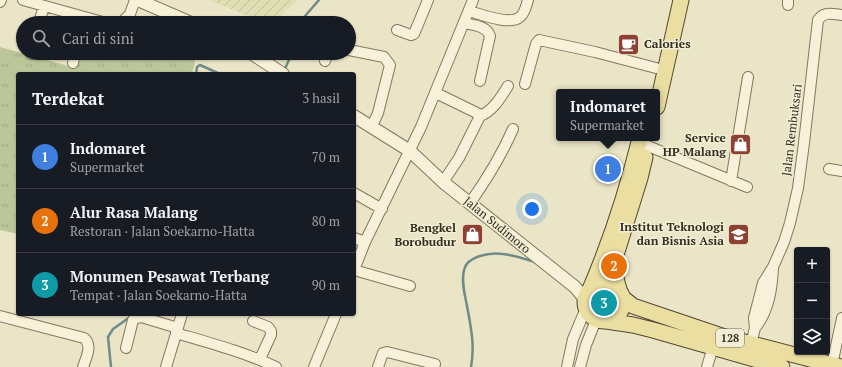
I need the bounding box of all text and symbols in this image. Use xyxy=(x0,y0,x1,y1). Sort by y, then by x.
search box xyxy=(16,16,356,60)
icon: search xyxy=(30,27,52,49)
text: Cari di sini xyxy=(62,28,134,48)
cafe icon: Calories xyxy=(616,31,642,57)
place label: Calories xyxy=(644,36,691,51)
street label: Jalan Rembuksari xyxy=(778,83,805,177)
text: Terdekat xyxy=(32,87,104,110)
text: 3 hasil xyxy=(302,89,340,107)
popup xyxy=(556,89,660,141)
text: Indomaret xyxy=(570,96,646,116)
text: Supermarket xyxy=(570,116,644,134)
place label: Service HP Malang xyxy=(663,130,727,159)
shop icon: Service HP Malang xyxy=(728,132,754,158)
text: Indomaret xyxy=(70,138,146,158)
text: 1 xyxy=(41,148,49,166)
text: 70 m xyxy=(312,148,340,166)
pin: 1 xyxy=(595,154,621,184)
text: Supermarket xyxy=(70,158,144,176)
street label: Jalan Sudimoro xyxy=(461,193,534,256)
your location xyxy=(522,199,542,219)
text: Alur Rasa Malang xyxy=(70,202,198,222)
text: 2 xyxy=(41,212,49,230)
text: 80 m xyxy=(312,212,340,230)
place label: Institut Teknologi dan Bisnis Asia xyxy=(620,219,724,248)
place label: Bengkel Borobudur xyxy=(394,220,457,249)
school or university icon: Institut Teknologi dan Bisnis Asia xyxy=(726,221,752,247)
text: Restoran · Jalan Soekarno-Hatta xyxy=(70,222,255,240)
shop icon: Bengkel Borobudur xyxy=(459,222,485,248)
map controls xyxy=(794,247,830,355)
button: + xyxy=(794,247,830,283)
pin: 2 xyxy=(601,251,627,281)
text: Monumen Pesawat Terbang xyxy=(70,266,269,286)
text: 3 xyxy=(41,276,49,294)
text: 90 m xyxy=(312,276,340,294)
button: − xyxy=(794,283,830,319)
text: Tempat · Jalan Soekarno-Hatta xyxy=(70,286,247,304)
pin: 3 xyxy=(591,288,617,318)
button: layers xyxy=(794,319,830,355)
road number: 128 xyxy=(716,329,744,347)

